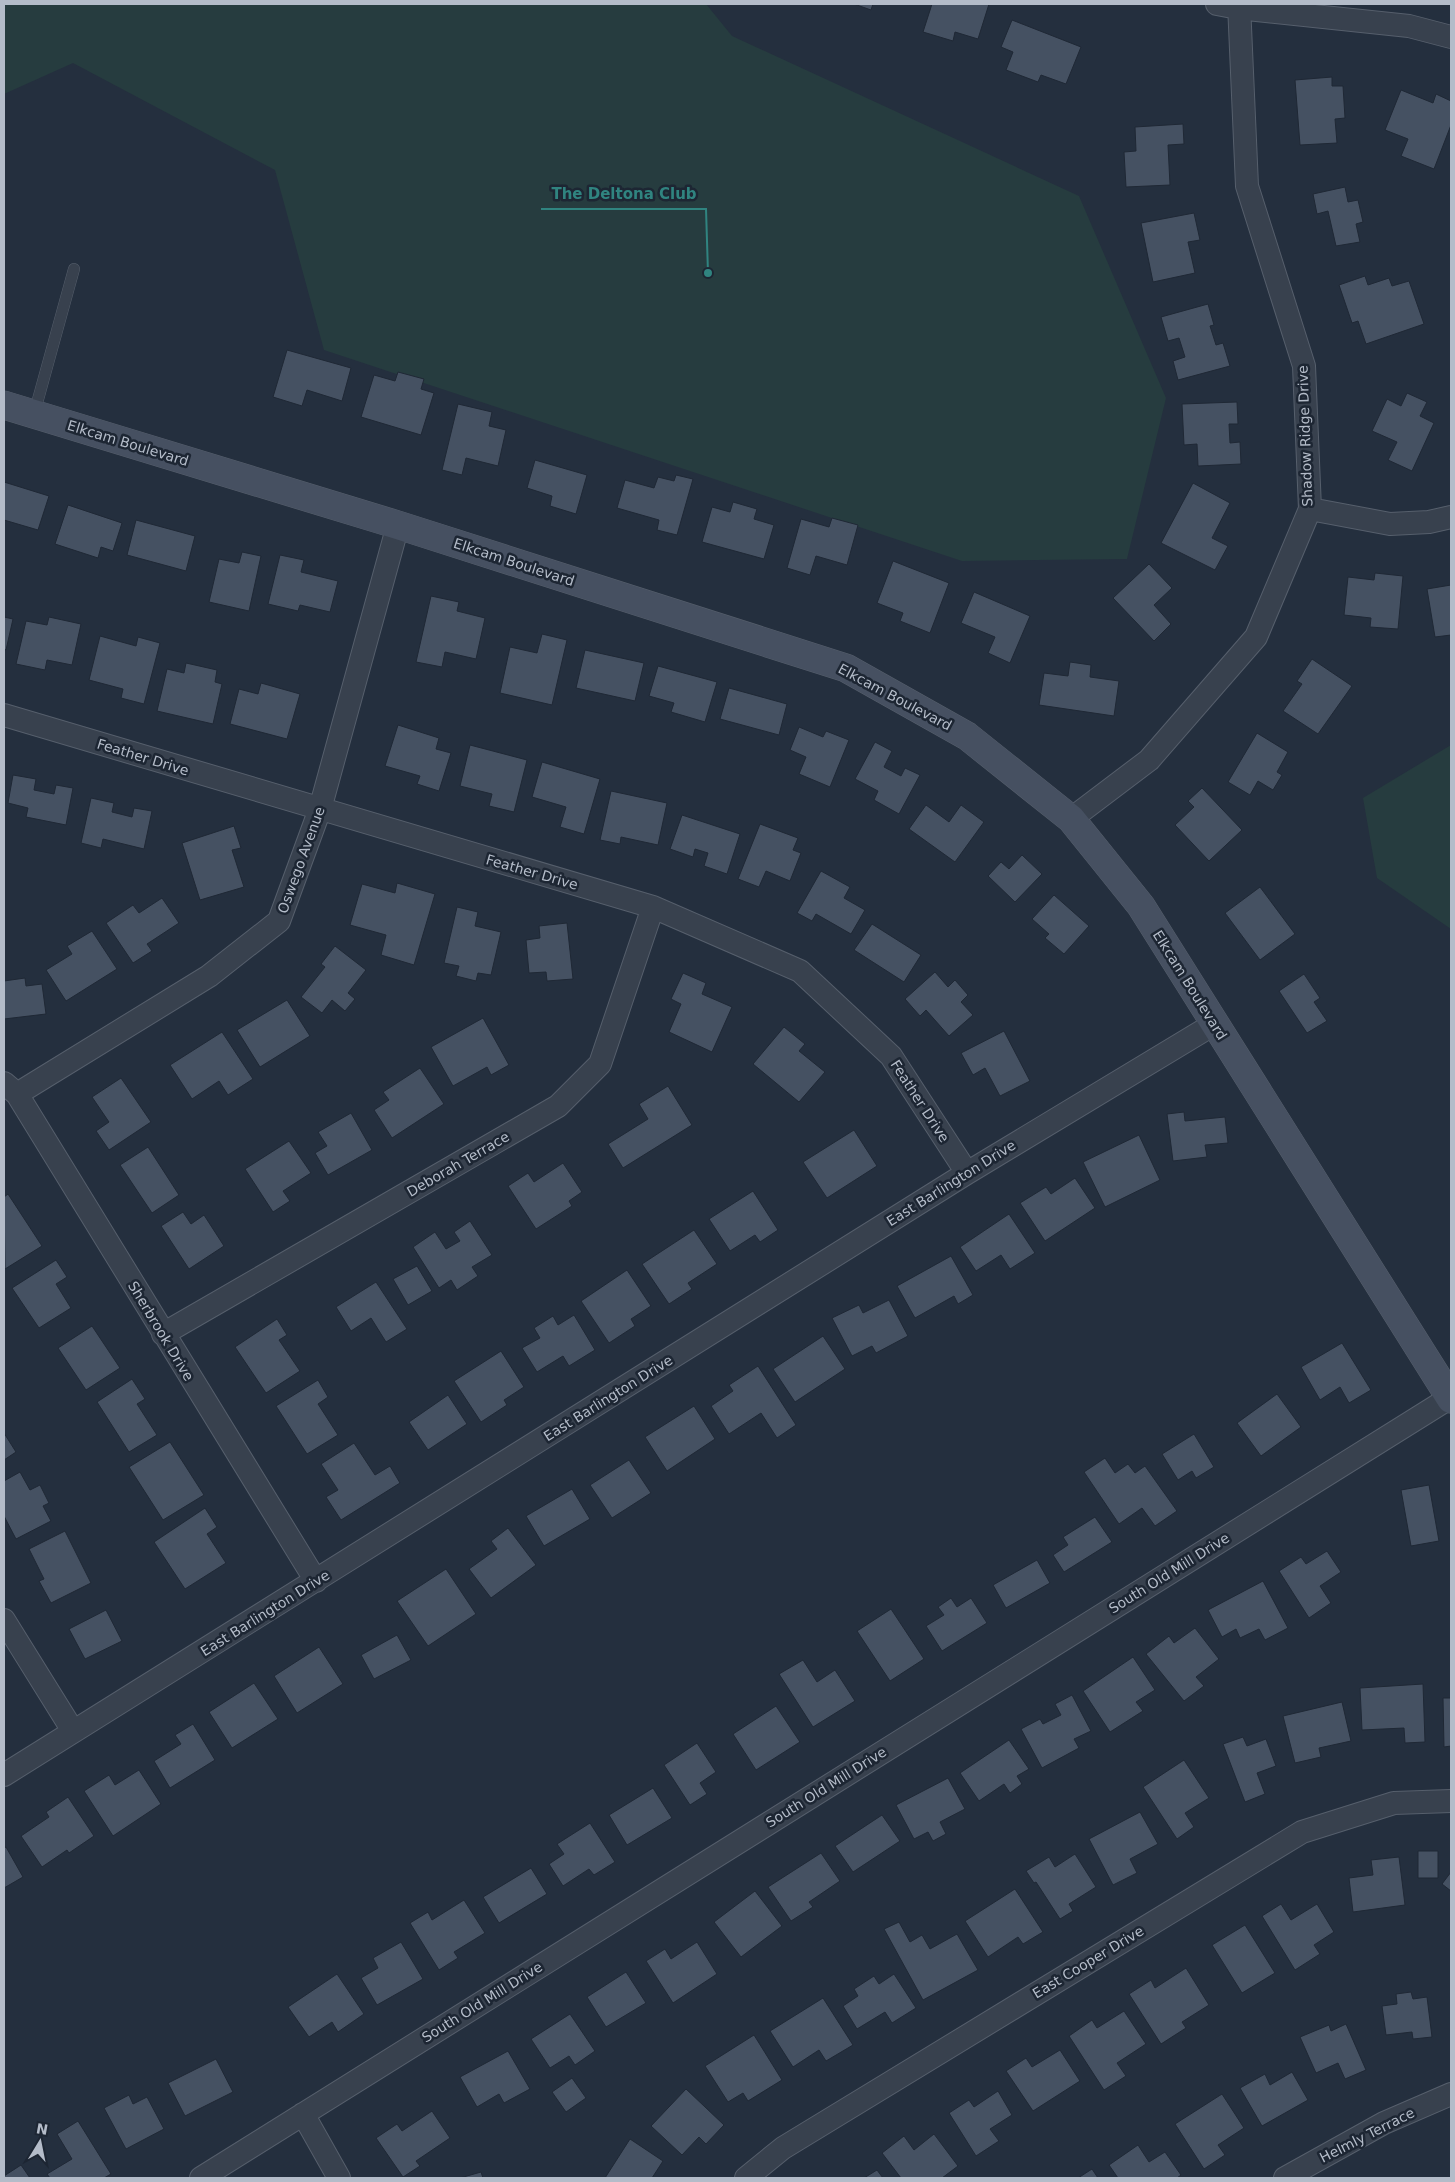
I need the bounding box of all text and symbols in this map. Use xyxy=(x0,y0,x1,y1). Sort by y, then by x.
callout: The Deltona Club xyxy=(541,179,706,209)
text: The Deltona Club xyxy=(551,185,697,203)
street label: Shadow Ridge Drive xyxy=(1295,365,1315,507)
street label: Elkcam Boulevard xyxy=(65,417,191,469)
street label: Elkcam Boulevard xyxy=(452,535,576,589)
street label: Elkcam Boulevard xyxy=(836,660,954,734)
street label: Feather Drive xyxy=(95,735,191,779)
street label: Oswego Avenue xyxy=(274,805,328,915)
street label: Feather Drive xyxy=(484,851,580,893)
street label: Elkcam Boulevard xyxy=(1150,927,1230,1043)
street label: Feather Drive xyxy=(887,1057,953,1145)
street label: Deborah Terrace xyxy=(404,1128,512,1200)
street label: East Barlington Drive xyxy=(884,1137,1018,1229)
street label: Sherbrook Drive xyxy=(125,1278,197,1384)
street label: East Barlington Drive xyxy=(541,1352,675,1444)
street label: South Old Mill Drive xyxy=(1106,1529,1232,1617)
street label: East Barlington Drive xyxy=(198,1567,332,1659)
street label: South Old Mill Drive xyxy=(763,1743,889,1831)
street label: East Cooper Drive xyxy=(1030,1923,1146,2001)
street label: South Old Mill Drive xyxy=(419,1958,545,2046)
street label: Helmly Terrace xyxy=(1317,2104,1417,2166)
north arrow xyxy=(15,2117,65,2167)
text: N xyxy=(35,2120,49,2138)

